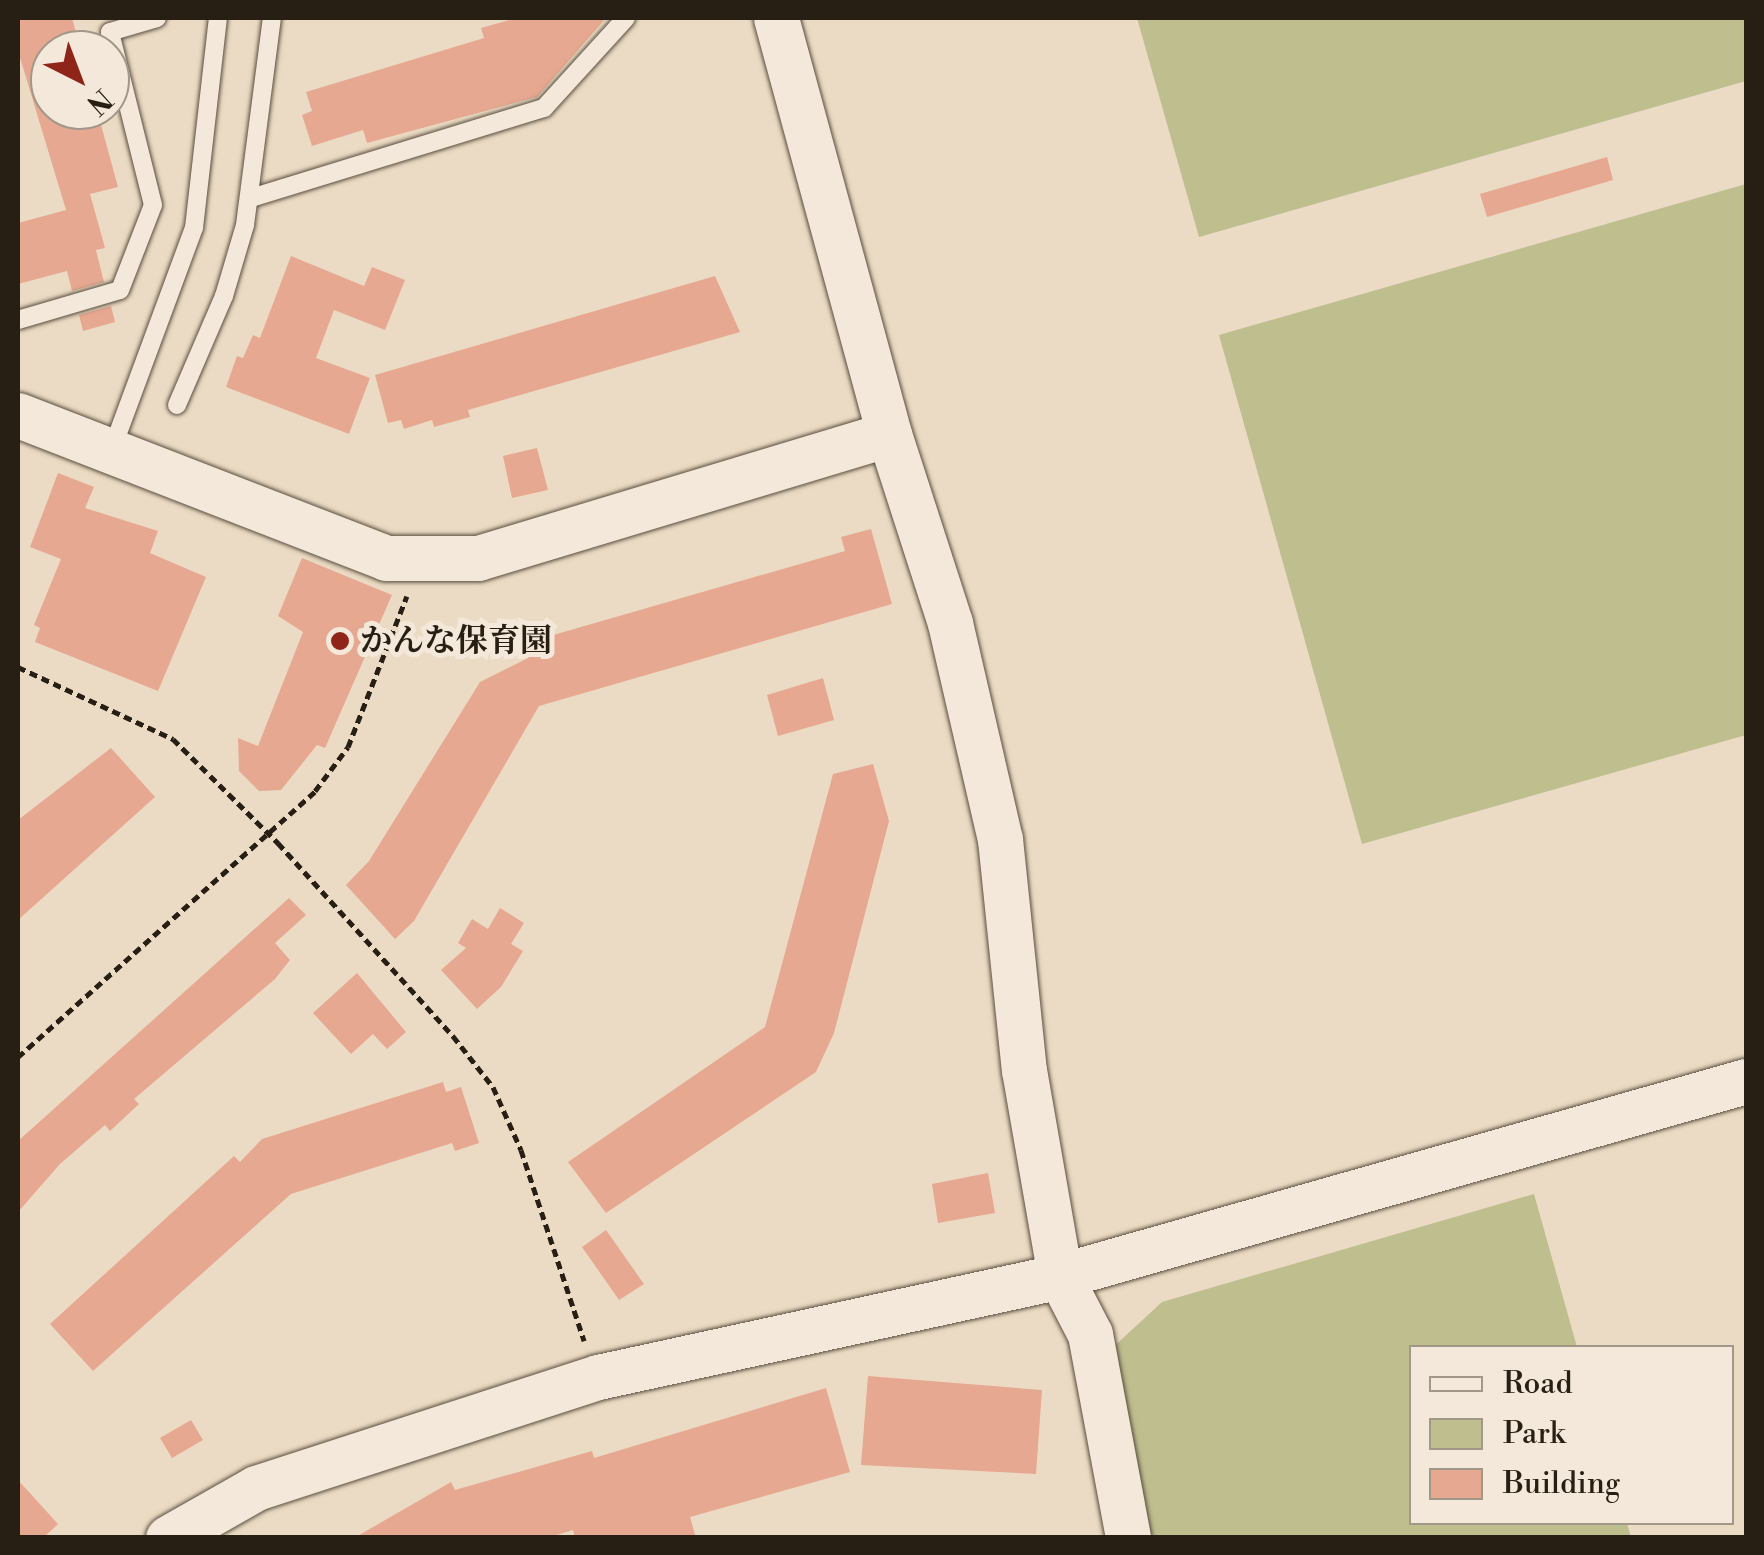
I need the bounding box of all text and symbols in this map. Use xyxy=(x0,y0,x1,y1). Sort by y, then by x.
north arrow xyxy=(30,30,130,130)
text: N xyxy=(79,81,119,122)
place label: かんな保育園 xyxy=(360,622,552,660)
marker: かんな保育園 xyxy=(329,630,351,652)
legend xyxy=(1409,1345,1734,1525)
text: Road xyxy=(1503,1365,1573,1403)
text: Park xyxy=(1503,1415,1565,1453)
text: Building xyxy=(1503,1465,1620,1503)

